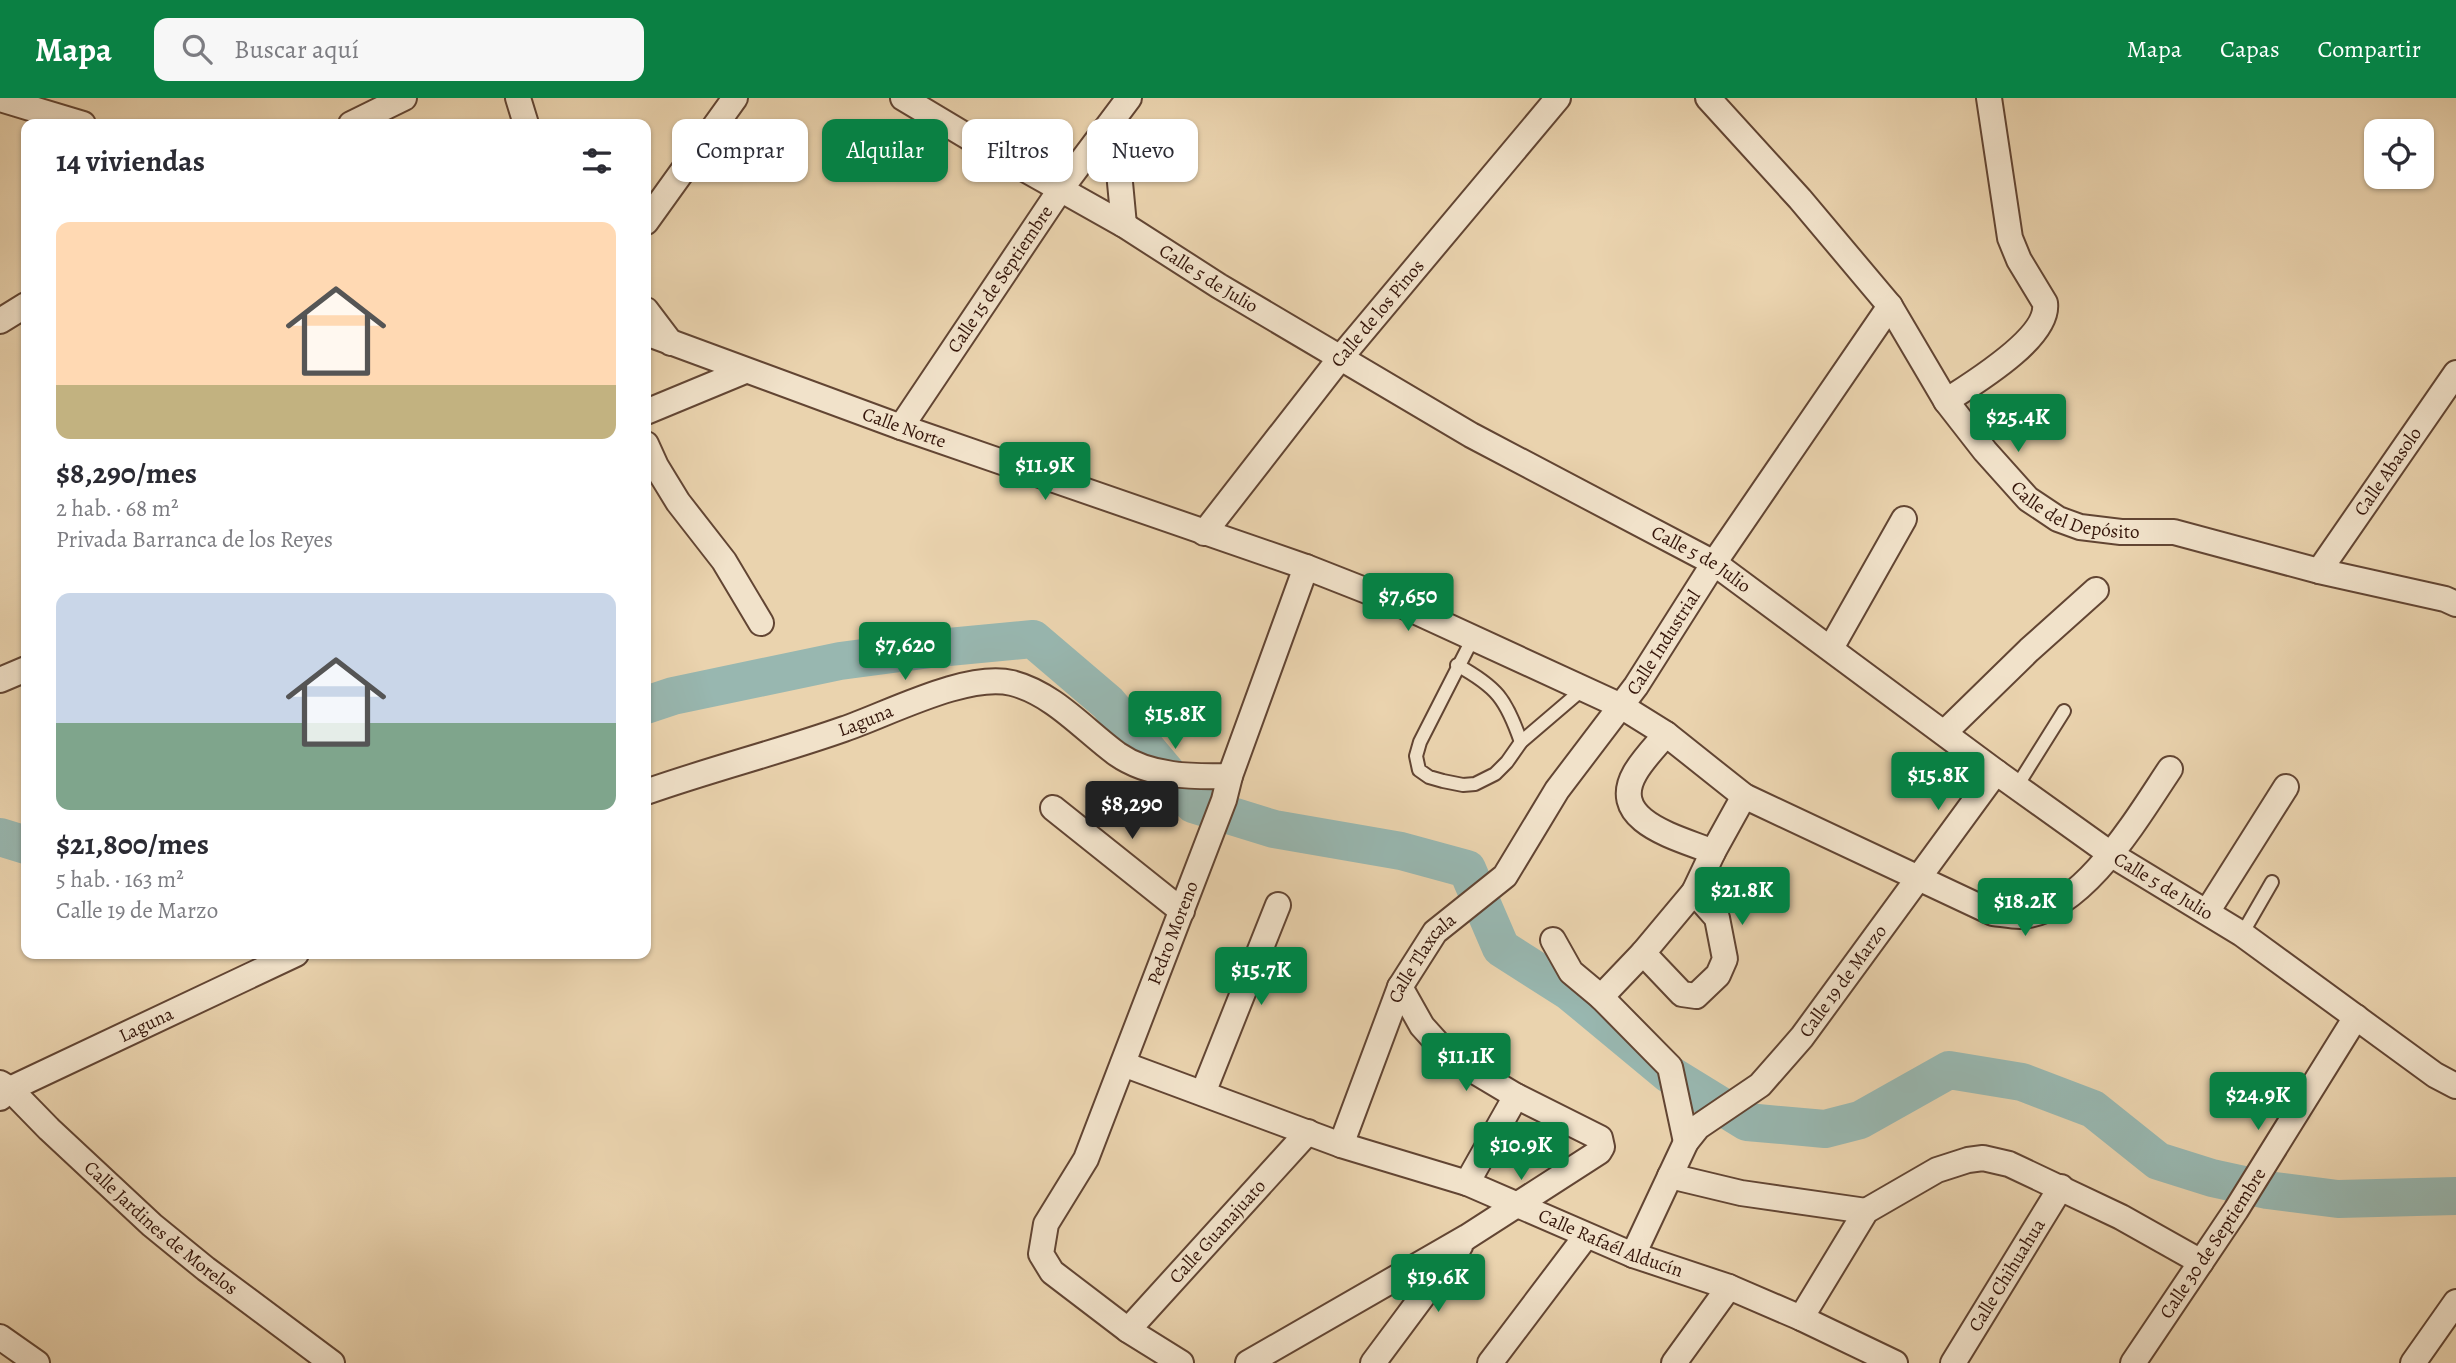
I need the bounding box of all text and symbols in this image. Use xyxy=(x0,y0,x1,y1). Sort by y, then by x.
search box xyxy=(154,18,644,81)
text: Mapa xyxy=(35,27,112,72)
icon: search xyxy=(178,30,216,68)
text: Buscar aquí xyxy=(234,32,359,67)
text: Mapa xyxy=(2127,33,2182,65)
text: Capas xyxy=(2220,33,2280,65)
text: Compartir xyxy=(2318,33,2421,65)
chip: Comprar xyxy=(672,119,808,182)
chip: Alquilar xyxy=(822,119,948,182)
chip: Filtros xyxy=(962,119,1073,182)
chip: Nuevo xyxy=(1087,119,1198,182)
map controls xyxy=(2364,119,2434,189)
button: locate xyxy=(2364,119,2434,189)
text: 14 viviendas xyxy=(56,141,205,181)
icon: filters xyxy=(578,142,616,180)
street label: Calle 15 de Septiembre xyxy=(941,200,1059,358)
street label: Calle 5 de Julio xyxy=(1154,238,1263,319)
street label: Calle de los Pinos xyxy=(1325,254,1430,373)
icon: home xyxy=(273,268,399,394)
pin: $25.4K xyxy=(1961,394,2075,454)
street label: Calle Norte xyxy=(859,401,949,455)
text: $25.4K xyxy=(1986,401,2050,432)
street label: Calle Abasolo xyxy=(2348,422,2428,521)
pin: $11.9K xyxy=(988,442,1102,502)
text: $11.9K xyxy=(1015,449,1075,480)
text: $8,290/mes xyxy=(56,453,197,493)
street label: Calle del Depósito xyxy=(2005,475,2139,545)
text: 2 hab. · 68 m² xyxy=(56,493,179,524)
street label: Calle 5 de Julio xyxy=(1647,519,1756,599)
text: Privada Barranca de los Reyes xyxy=(56,524,333,555)
pin: $7,650 xyxy=(1351,574,1465,633)
text: $7,650 xyxy=(1379,580,1437,611)
street label: Calle Industrial xyxy=(1620,585,1707,701)
pin: $7,620 xyxy=(848,622,962,682)
text: $7,620 xyxy=(875,629,935,660)
icon: home xyxy=(273,639,399,765)
pin: $15.8K xyxy=(1118,692,1232,751)
street label: Laguna xyxy=(834,698,897,743)
text: $15.8K xyxy=(1144,698,1206,729)
pin: $15.8K xyxy=(1881,752,1995,812)
text: $15.8K xyxy=(1907,759,1969,790)
pin: $8,290 xyxy=(1075,782,1189,841)
text: $8,290 xyxy=(1101,788,1163,819)
text: $21,800/mes xyxy=(56,824,209,864)
street label: Calle 5 de Julio xyxy=(2109,846,2218,926)
text: 5 hab. · 163 m² xyxy=(56,864,184,895)
pin: $21.8K xyxy=(1685,868,1799,927)
text: $21.8K xyxy=(1711,874,1773,905)
street label: Pedro Moreno xyxy=(1141,877,1205,989)
pin: $18.2K xyxy=(1968,878,2082,938)
text: $18.2K xyxy=(1994,885,2056,916)
text: Calle 19 de Marzo xyxy=(56,895,218,926)
street label: Calle Tlaxcala xyxy=(1382,907,1462,1007)
street label: Calle 19 de Marzo xyxy=(1793,919,1893,1043)
pin: $15.7K xyxy=(1204,948,1318,1007)
text: $15.7K xyxy=(1231,954,1291,985)
street label: Laguna xyxy=(115,1001,178,1049)
pin: $11.1K xyxy=(1409,1034,1523,1093)
text: $11.1K xyxy=(1438,1040,1494,1071)
pin: $24.9K xyxy=(2201,1072,2315,1132)
text: $24.9K xyxy=(2226,1079,2290,1110)
pin: $10.9K xyxy=(1464,1122,1578,1182)
text: $10.9K xyxy=(1490,1129,1552,1160)
street label: Calle Jardines de Morelos xyxy=(78,1155,243,1301)
street label: Calle 30 de Septiembre xyxy=(2153,1163,2272,1324)
street label: Calle Guanajuato xyxy=(1163,1174,1272,1289)
street label: Calle Rafaél Alducín xyxy=(1534,1202,1686,1284)
street label: Calle Chihuahua xyxy=(1962,1214,2052,1337)
pin: $19.6K xyxy=(1381,1254,1495,1314)
text: $19.6K xyxy=(1407,1261,1469,1292)

